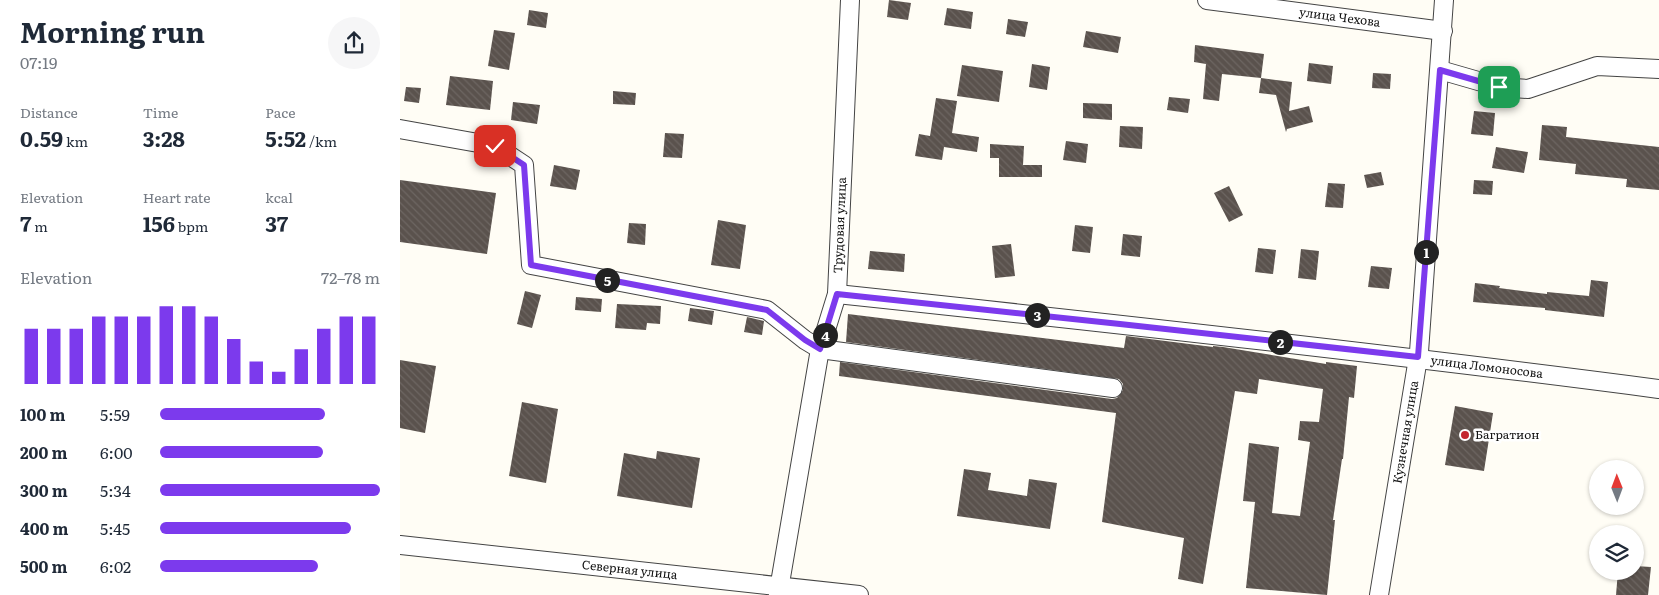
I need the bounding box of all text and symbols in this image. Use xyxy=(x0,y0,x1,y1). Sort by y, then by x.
street label: улица Чехова xyxy=(1298,2,1382,31)
text: Morning run xyxy=(20,10,205,52)
button: share xyxy=(328,17,380,69)
text: 07:19 xyxy=(20,50,57,74)
pin xyxy=(1478,66,1520,108)
icon: arrive xyxy=(1485,73,1513,101)
text: Distance xyxy=(20,102,78,122)
text: Time xyxy=(143,102,178,122)
text: Pace xyxy=(265,102,295,122)
text: 0.59 xyxy=(20,122,63,153)
text: 3:28 xyxy=(143,122,185,153)
text: 5:52 xyxy=(265,122,306,153)
pin xyxy=(474,125,516,167)
text: km xyxy=(63,131,88,151)
text: /km xyxy=(306,131,337,151)
icon: check xyxy=(481,132,509,160)
street label: Трудовая улица xyxy=(828,176,850,274)
text: Elevation xyxy=(20,187,83,207)
text: Heart rate xyxy=(143,187,211,207)
text: kcal xyxy=(265,187,293,207)
text: 7 xyxy=(20,207,31,238)
text: 156 xyxy=(143,207,175,238)
text: 37 xyxy=(265,207,288,238)
text: m xyxy=(31,216,48,236)
text: bpm xyxy=(175,216,208,236)
pin: 1 xyxy=(1414,240,1438,264)
text: 1 xyxy=(1424,242,1429,262)
text: Elevation xyxy=(20,265,92,289)
text: 72–78 m xyxy=(321,265,380,289)
pin: 5 xyxy=(594,268,620,292)
text: 5 xyxy=(604,270,611,290)
pin: 3 xyxy=(1024,302,1050,328)
text: 3 xyxy=(1034,305,1041,325)
pin: 4 xyxy=(812,322,838,348)
text: 4 xyxy=(821,325,830,345)
pin: 2 xyxy=(1268,330,1292,354)
text: 2 xyxy=(1277,332,1284,352)
street label: улица Ломоносова xyxy=(1430,350,1545,382)
street label: Кузнечная улица xyxy=(1387,379,1422,485)
text: 100 m xyxy=(20,402,66,426)
text: 5:59 xyxy=(100,402,130,426)
place label: Багратион xyxy=(1475,425,1540,443)
marker: Багратион xyxy=(1459,429,1471,441)
text: 200 m xyxy=(20,440,67,464)
text: 6:00 xyxy=(100,440,132,464)
north arrow xyxy=(1589,460,1644,515)
map controls xyxy=(1589,460,1644,580)
text: 300 m xyxy=(20,478,68,502)
text: 5:34 xyxy=(100,478,131,502)
text: 400 m xyxy=(20,516,69,540)
text: 5:45 xyxy=(100,516,130,540)
button: layers xyxy=(1589,525,1644,580)
text: 500 m xyxy=(20,554,68,578)
text: 6:02 xyxy=(100,554,131,578)
street label: Северная улица xyxy=(581,555,679,583)

